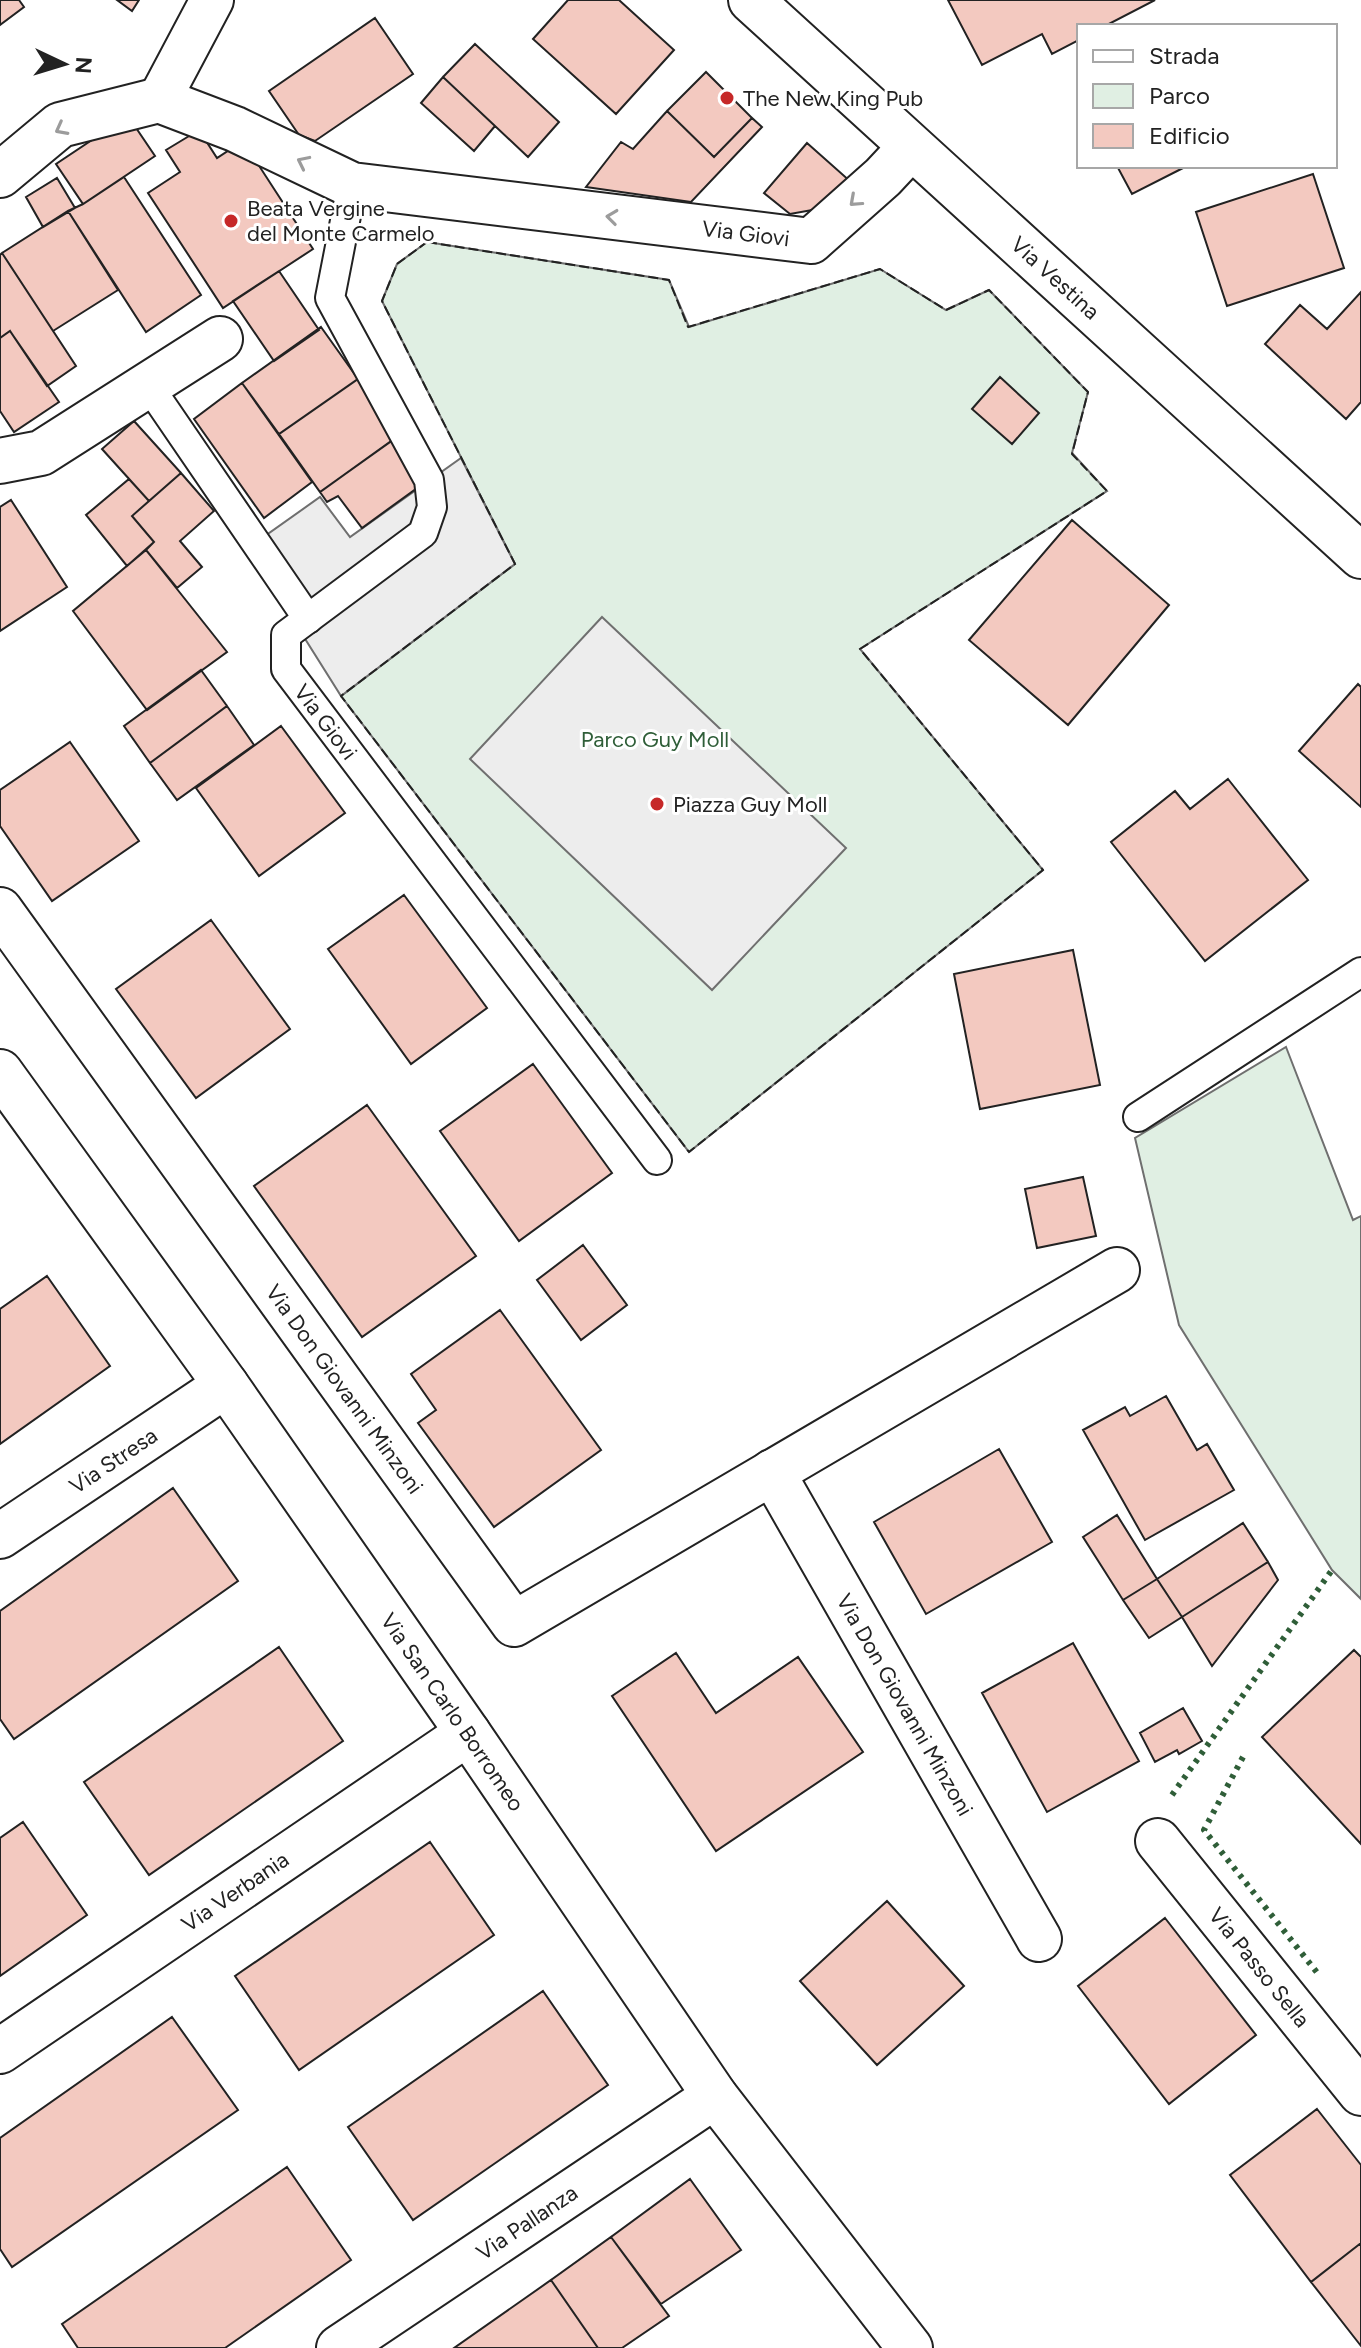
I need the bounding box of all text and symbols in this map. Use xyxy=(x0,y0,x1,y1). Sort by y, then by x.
north arrow xyxy=(24,24,104,104)
legend xyxy=(1077,24,1337,168)
text: Strada xyxy=(1149,41,1219,70)
text: N xyxy=(69,56,98,75)
text: Parco xyxy=(1149,81,1210,110)
place label: The New King Pub xyxy=(743,85,923,112)
marker: The New King Pub xyxy=(718,89,736,107)
one-way arrow xyxy=(55,119,69,134)
text: Edificio xyxy=(1149,121,1230,150)
one-way arrow xyxy=(297,156,312,172)
one-way arrow xyxy=(850,192,865,206)
place label: Beata Vergine del Monte Carmelo xyxy=(247,195,434,247)
one-way arrow xyxy=(605,209,619,226)
marker: Beata Vergine del Monte Carmelo xyxy=(222,212,240,230)
street label: Via Giovi xyxy=(700,215,791,252)
street label: Via Vestina xyxy=(1005,231,1105,325)
street label: Via Giovi xyxy=(288,679,363,765)
park label: Parco Guy Moll xyxy=(581,726,729,753)
place label: Piazza Guy Moll xyxy=(673,791,827,818)
marker: Piazza Guy Moll xyxy=(648,795,666,813)
street label: Via Don Giovanni Minzoni xyxy=(260,1279,429,1499)
street label: Via Stresa xyxy=(64,1422,162,1500)
street label: Via Don Giovanni Minzoni xyxy=(830,1589,979,1821)
street label: Via San Carlo Borromeo xyxy=(375,1608,530,1816)
street label: Via Verbania xyxy=(176,1846,294,1938)
street label: Via Passo Sella xyxy=(1203,1902,1316,2033)
street label: Via Pallanza xyxy=(471,2179,583,2266)

